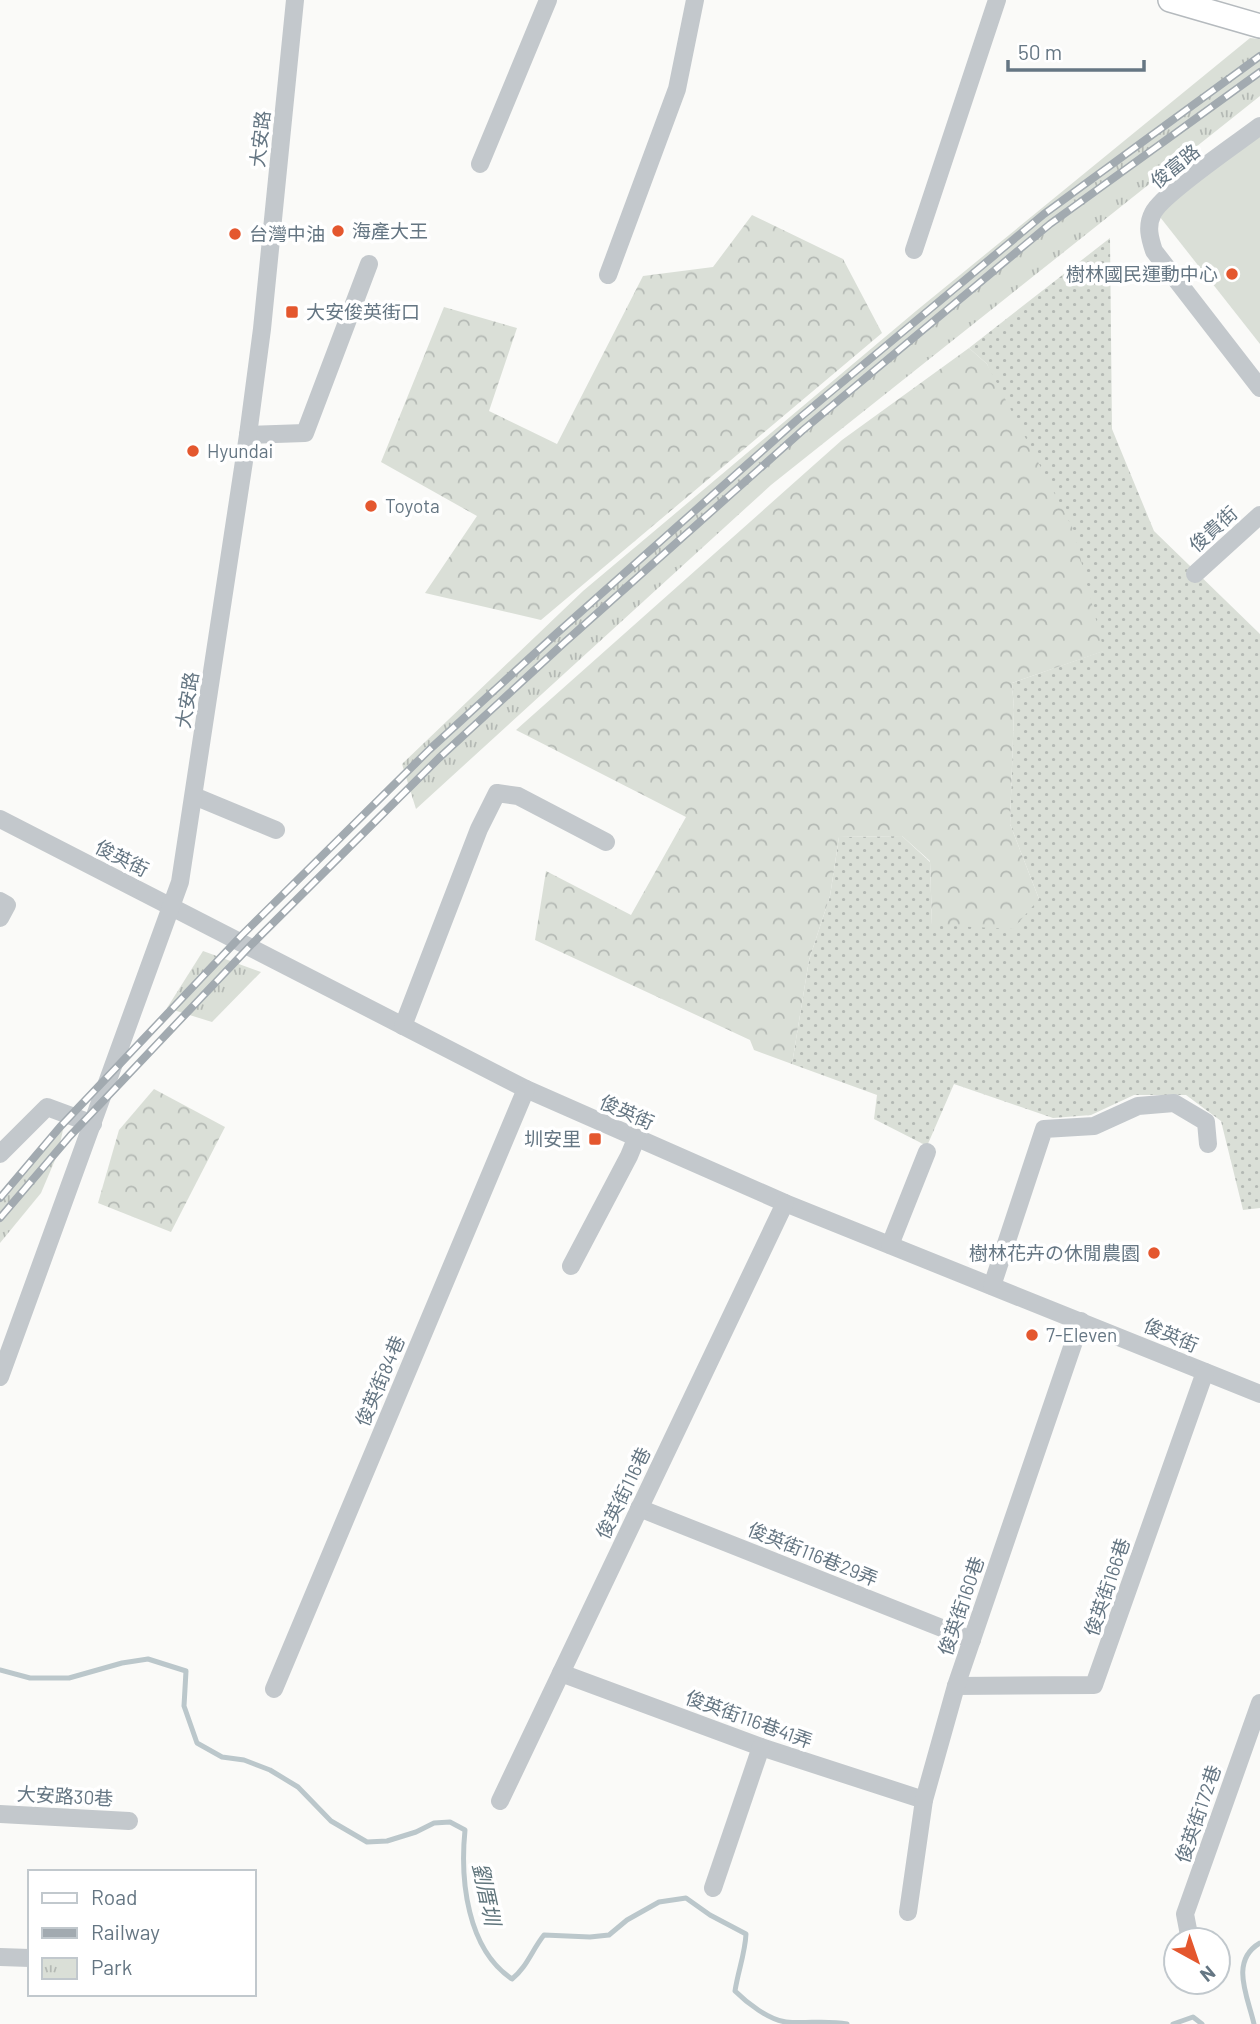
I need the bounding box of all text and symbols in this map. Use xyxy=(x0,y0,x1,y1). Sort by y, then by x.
scale bar xyxy=(1008,28,1144,72)
text: 50 m xyxy=(1018,39,1062,64)
street label: 大安路 xyxy=(245,109,274,169)
street label: 俊富路 xyxy=(1145,139,1204,192)
place label: 海產大王 xyxy=(352,219,428,242)
place label: 台灣中油 xyxy=(249,222,325,245)
marker: 海產大王 xyxy=(330,223,346,239)
marker: 台灣中油 xyxy=(227,226,243,242)
place label: 樹林國民運動中心 xyxy=(1066,262,1218,285)
marker: 樹林國民運動中心 xyxy=(1224,266,1240,282)
place label: 大安俊英街口 xyxy=(306,300,420,323)
marker: 大安俊英街口 xyxy=(284,304,300,320)
place label: Hyundai xyxy=(207,439,273,462)
marker: Hyundai xyxy=(185,443,201,459)
place label: Toyota xyxy=(385,494,440,517)
marker: Toyota xyxy=(363,498,379,514)
street label: 俊貴街 xyxy=(1184,501,1242,556)
street label: 大安路 xyxy=(171,670,202,730)
street label: 俊英街 xyxy=(92,834,153,881)
street label: 俊英街 xyxy=(596,1089,658,1134)
place label: 圳安里 xyxy=(524,1127,581,1150)
marker: 圳安里 xyxy=(587,1131,603,1147)
place label: 樹林花卉の休閒農園 xyxy=(969,1241,1140,1264)
marker: 樹林花卉の休閒農園 xyxy=(1146,1245,1162,1261)
street label: 俊英街 xyxy=(1140,1313,1202,1356)
place label: 7-Eleven xyxy=(1046,1323,1117,1346)
marker: 7-Eleven xyxy=(1024,1327,1040,1343)
street label: 俊英街84巷 xyxy=(350,1332,409,1430)
street label: 俊英街116巷 xyxy=(590,1443,655,1542)
street label: 俊英街116巷29弄 xyxy=(745,1517,882,1590)
street label: 俊英街166巷 xyxy=(1079,1535,1134,1639)
street label: 俊英街160巷 xyxy=(933,1553,988,1658)
street label: 俊英街116巷41弄 xyxy=(683,1685,816,1752)
street label: 俊英街172巷 xyxy=(1170,1762,1225,1866)
street label: 大安路30巷 xyxy=(16,1781,114,1810)
water label: 劉厝圳 xyxy=(469,1860,507,1930)
legend xyxy=(28,1870,256,1996)
text: Road xyxy=(91,1884,137,1909)
text: Railway xyxy=(91,1919,160,1944)
north arrow xyxy=(1162,1926,1232,1996)
text: Park xyxy=(91,1954,132,1979)
text: N xyxy=(1196,1962,1220,1987)

